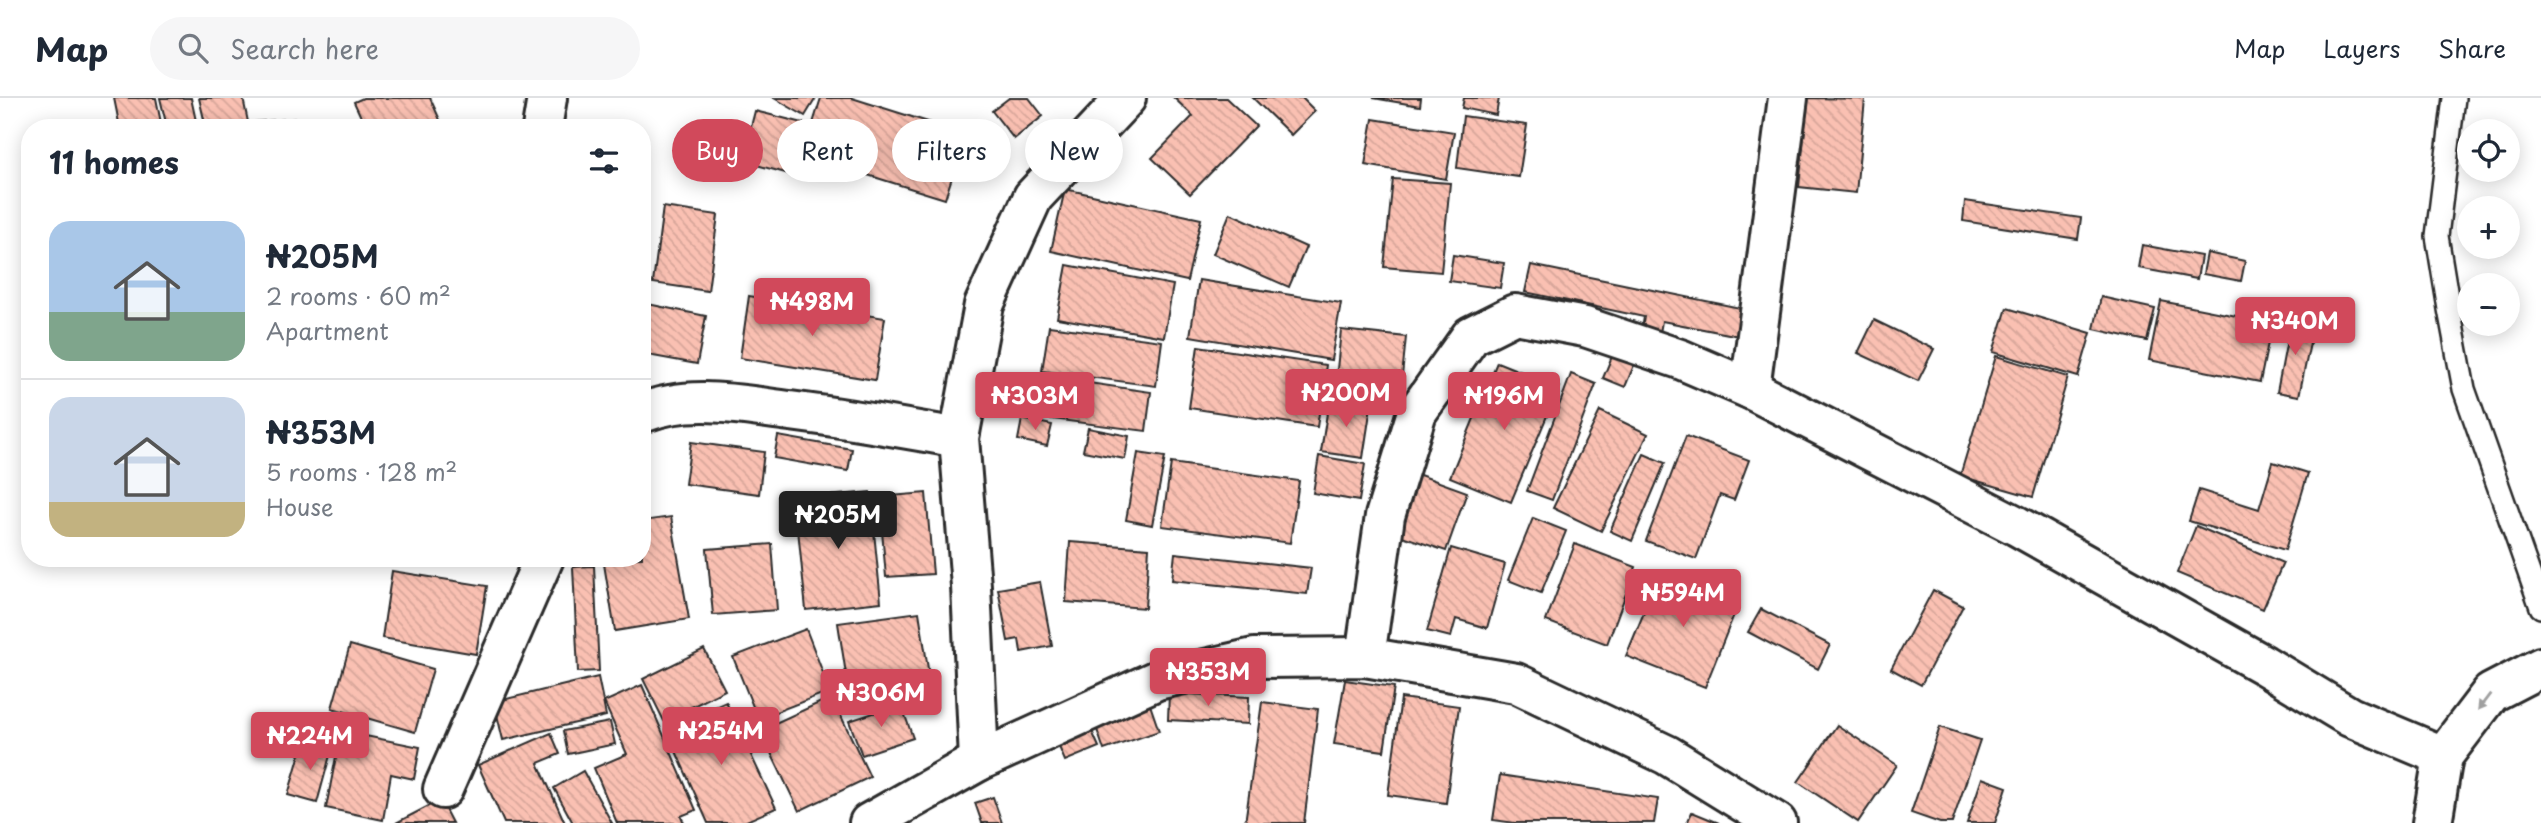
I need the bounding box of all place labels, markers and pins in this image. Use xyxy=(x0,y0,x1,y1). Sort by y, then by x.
pin: ₦498M xyxy=(763,278,861,338)
pin: ₦340M xyxy=(2246,298,2344,357)
pin: ₦200M xyxy=(1297,370,1395,429)
pin: ₦303M xyxy=(986,372,1084,432)
pin: ₦196M xyxy=(1455,372,1553,432)
pin: ₦205M xyxy=(789,491,887,551)
pin: ₦594M xyxy=(1634,570,1732,629)
pin: ₦353M xyxy=(1159,648,1257,708)
pin: ₦306M xyxy=(832,670,930,729)
pin: ₦254M xyxy=(672,708,770,767)
pin: ₦224M xyxy=(261,712,359,772)

